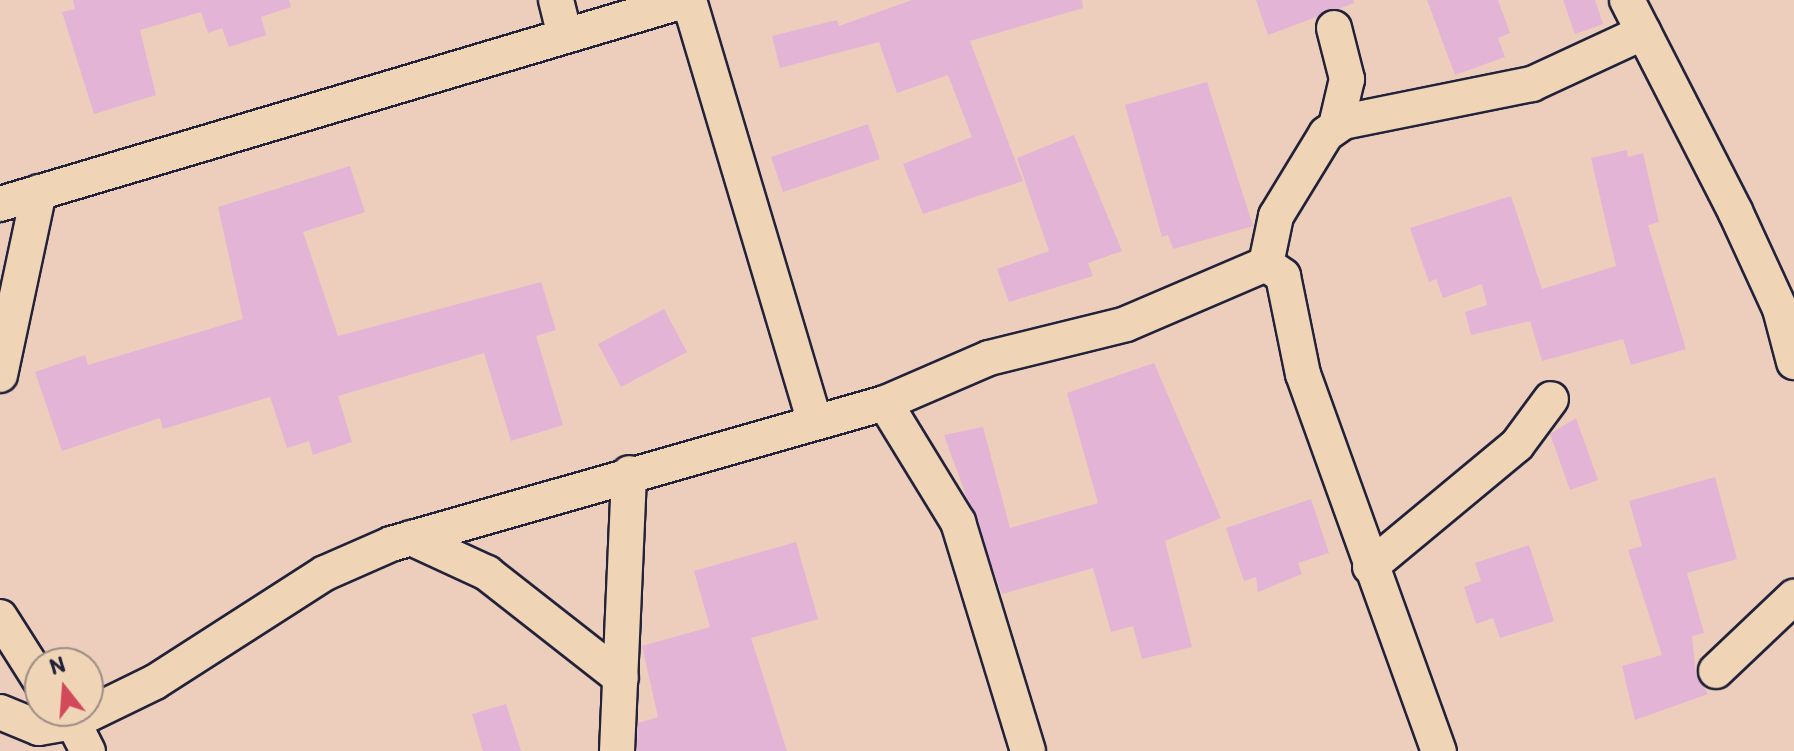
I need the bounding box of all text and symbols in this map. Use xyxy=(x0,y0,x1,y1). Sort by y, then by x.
north arrow xyxy=(24,647,104,727)
text: N xyxy=(46,650,68,681)

